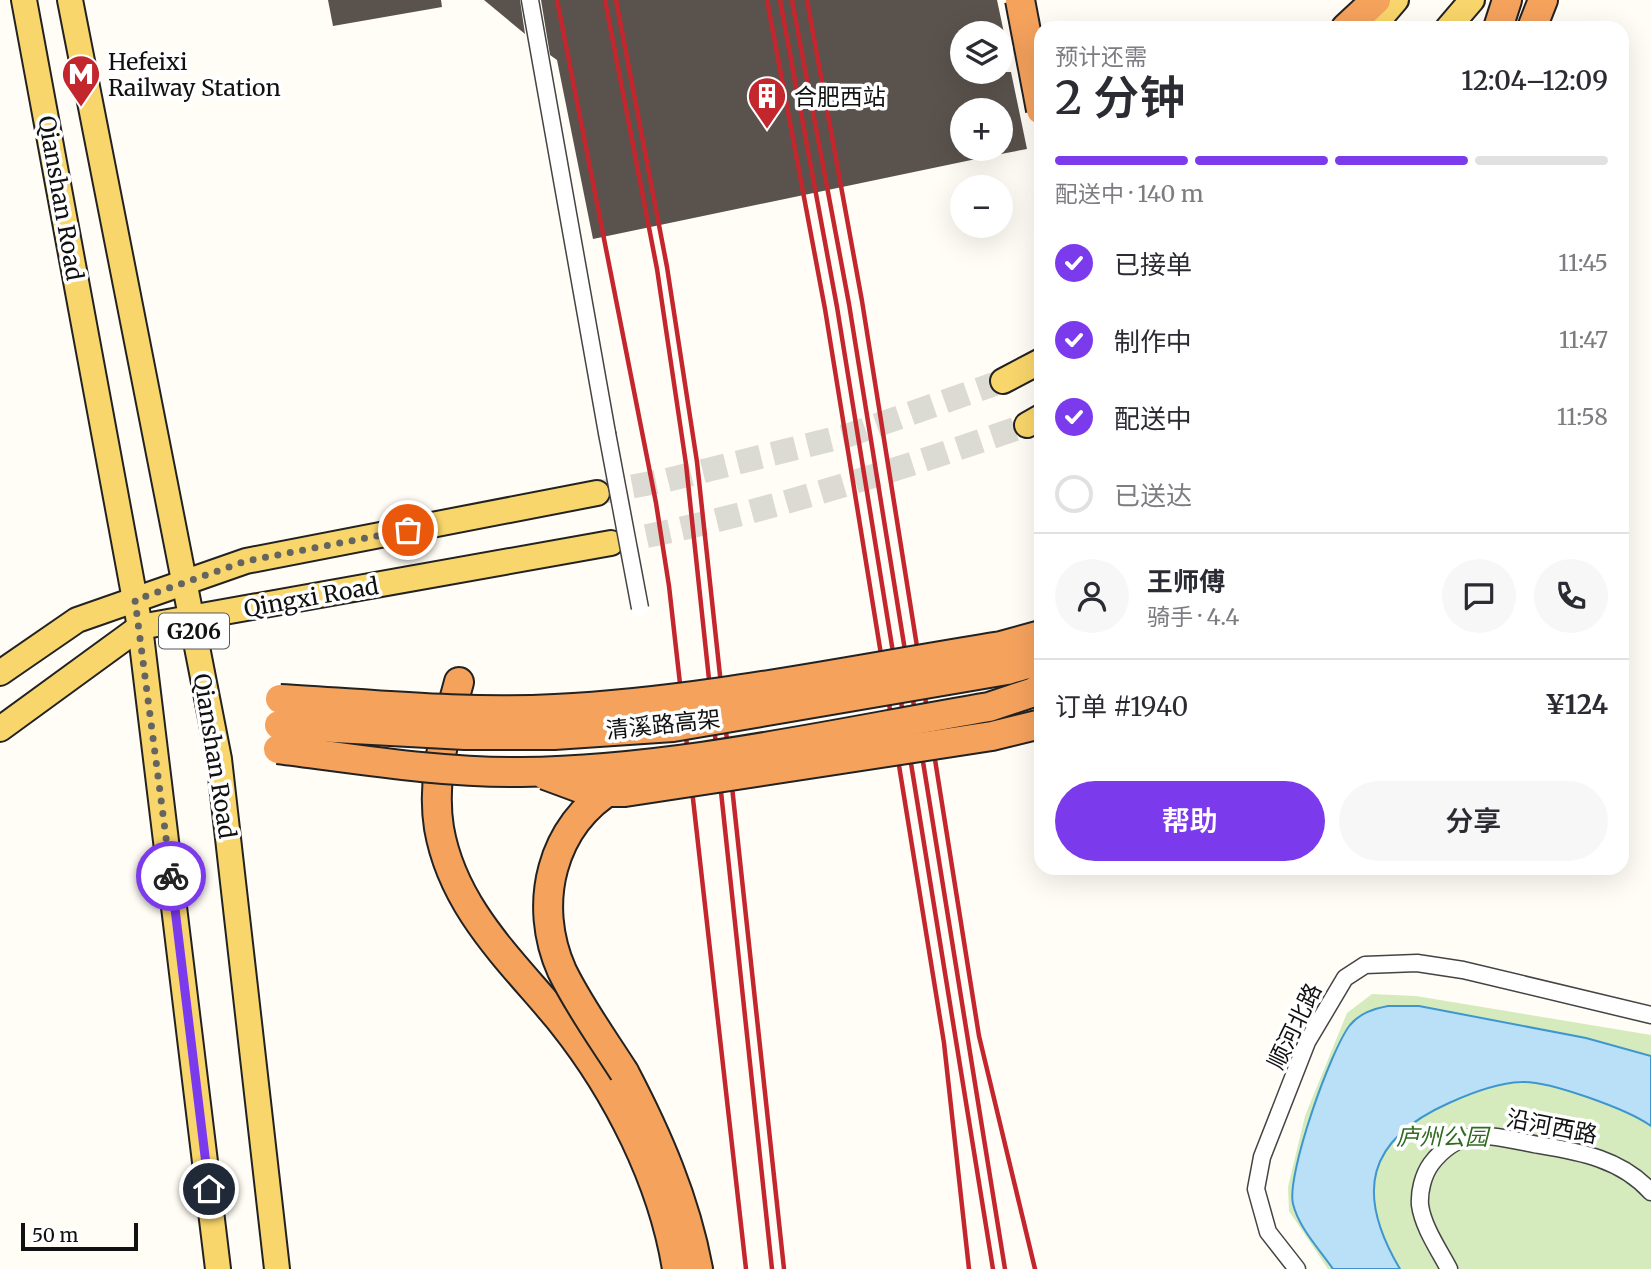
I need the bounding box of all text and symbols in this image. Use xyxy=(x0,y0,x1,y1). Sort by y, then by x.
map controls xyxy=(950,21,1013,238)
button: layers xyxy=(950,21,1013,84)
text: 预计还需 xyxy=(1055,42,1147,71)
place label: Hefeixi Railway Station xyxy=(108,47,281,102)
metro station icon: Hefeixi Railway Station xyxy=(60,53,102,108)
text: 12:04–12:09 xyxy=(1461,64,1608,97)
text: 2 分钟 xyxy=(1055,69,1185,127)
building icon: 合肥西站 xyxy=(746,75,788,130)
place label: 合肥西站 xyxy=(794,82,886,111)
button: + xyxy=(950,98,1013,161)
street label: Qianshan Road xyxy=(32,113,90,283)
button: − xyxy=(950,175,1013,238)
text: 配送中 · 140 m xyxy=(1055,179,1204,208)
icon: check xyxy=(1055,244,1093,282)
text: 已接单 xyxy=(1114,248,1192,281)
text: 11:45 xyxy=(1558,248,1608,277)
icon: check xyxy=(1055,321,1093,359)
text: 制作中 xyxy=(1114,325,1192,358)
text: 11:47 xyxy=(1559,325,1608,354)
icon: check xyxy=(1055,398,1093,436)
text: 配送中 xyxy=(1114,402,1192,435)
text: 11:58 xyxy=(1557,402,1608,431)
text: 已送达 xyxy=(1114,479,1192,512)
pin xyxy=(378,500,438,560)
icon: bag xyxy=(389,511,427,549)
button: person xyxy=(1055,559,1129,633)
button: chat xyxy=(1442,559,1516,633)
button: phone xyxy=(1534,559,1608,633)
text: 王师傅 xyxy=(1147,565,1225,598)
street label: Qingxi Road xyxy=(241,571,381,623)
text: 骑手 · 4.4 xyxy=(1147,602,1240,631)
road number: G206 xyxy=(159,614,229,648)
street label: Qianshan Road xyxy=(188,671,242,841)
text: ¥124 xyxy=(1545,688,1608,721)
text: 订单 #1940 xyxy=(1055,690,1188,723)
street label: 清溪路高架 xyxy=(604,704,722,744)
button: 帮助 xyxy=(1055,781,1325,861)
button: 分享 xyxy=(1339,781,1608,861)
courier xyxy=(136,841,206,911)
icon: bike xyxy=(152,857,190,895)
street label: 顺河北路 xyxy=(1261,978,1327,1074)
street label: 沿河西路 xyxy=(1504,1103,1600,1149)
park label: 庐州公园 xyxy=(1396,1122,1491,1151)
pin xyxy=(179,1159,239,1219)
icon: home xyxy=(190,1170,228,1208)
scale bar xyxy=(21,1220,138,1252)
text: 50 m xyxy=(32,1223,78,1247)

